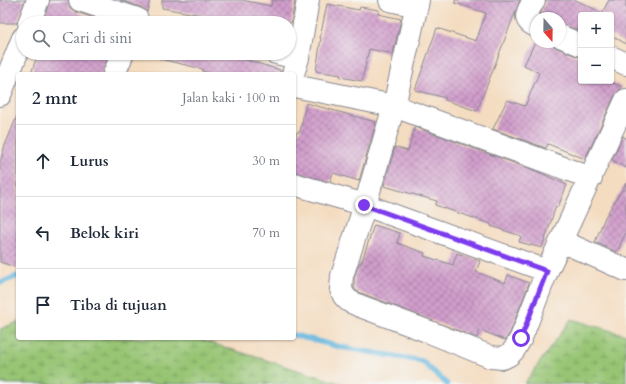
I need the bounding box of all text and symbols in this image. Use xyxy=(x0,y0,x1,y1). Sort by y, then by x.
north arrow xyxy=(530,12,566,48)
map controls xyxy=(578,12,614,84)
button: + xyxy=(578,12,614,48)
search box xyxy=(16,16,296,60)
icon: search xyxy=(30,27,52,49)
text: Cari di sini xyxy=(62,28,132,48)
button: − xyxy=(578,48,614,84)
text: 2 mnt xyxy=(32,87,77,110)
text: Jalan kaki · 100 m xyxy=(182,89,280,107)
icon: ahead xyxy=(32,150,54,172)
text: Lurus xyxy=(70,151,109,171)
text: 30 m xyxy=(252,152,280,170)
route end xyxy=(355,196,373,214)
icon: left xyxy=(32,222,54,244)
text: Belok kiri xyxy=(70,223,139,243)
text: 70 m xyxy=(252,224,280,242)
icon: arrive xyxy=(32,294,54,316)
text: Tiba di tujuan xyxy=(70,295,167,315)
route start xyxy=(512,329,530,347)

